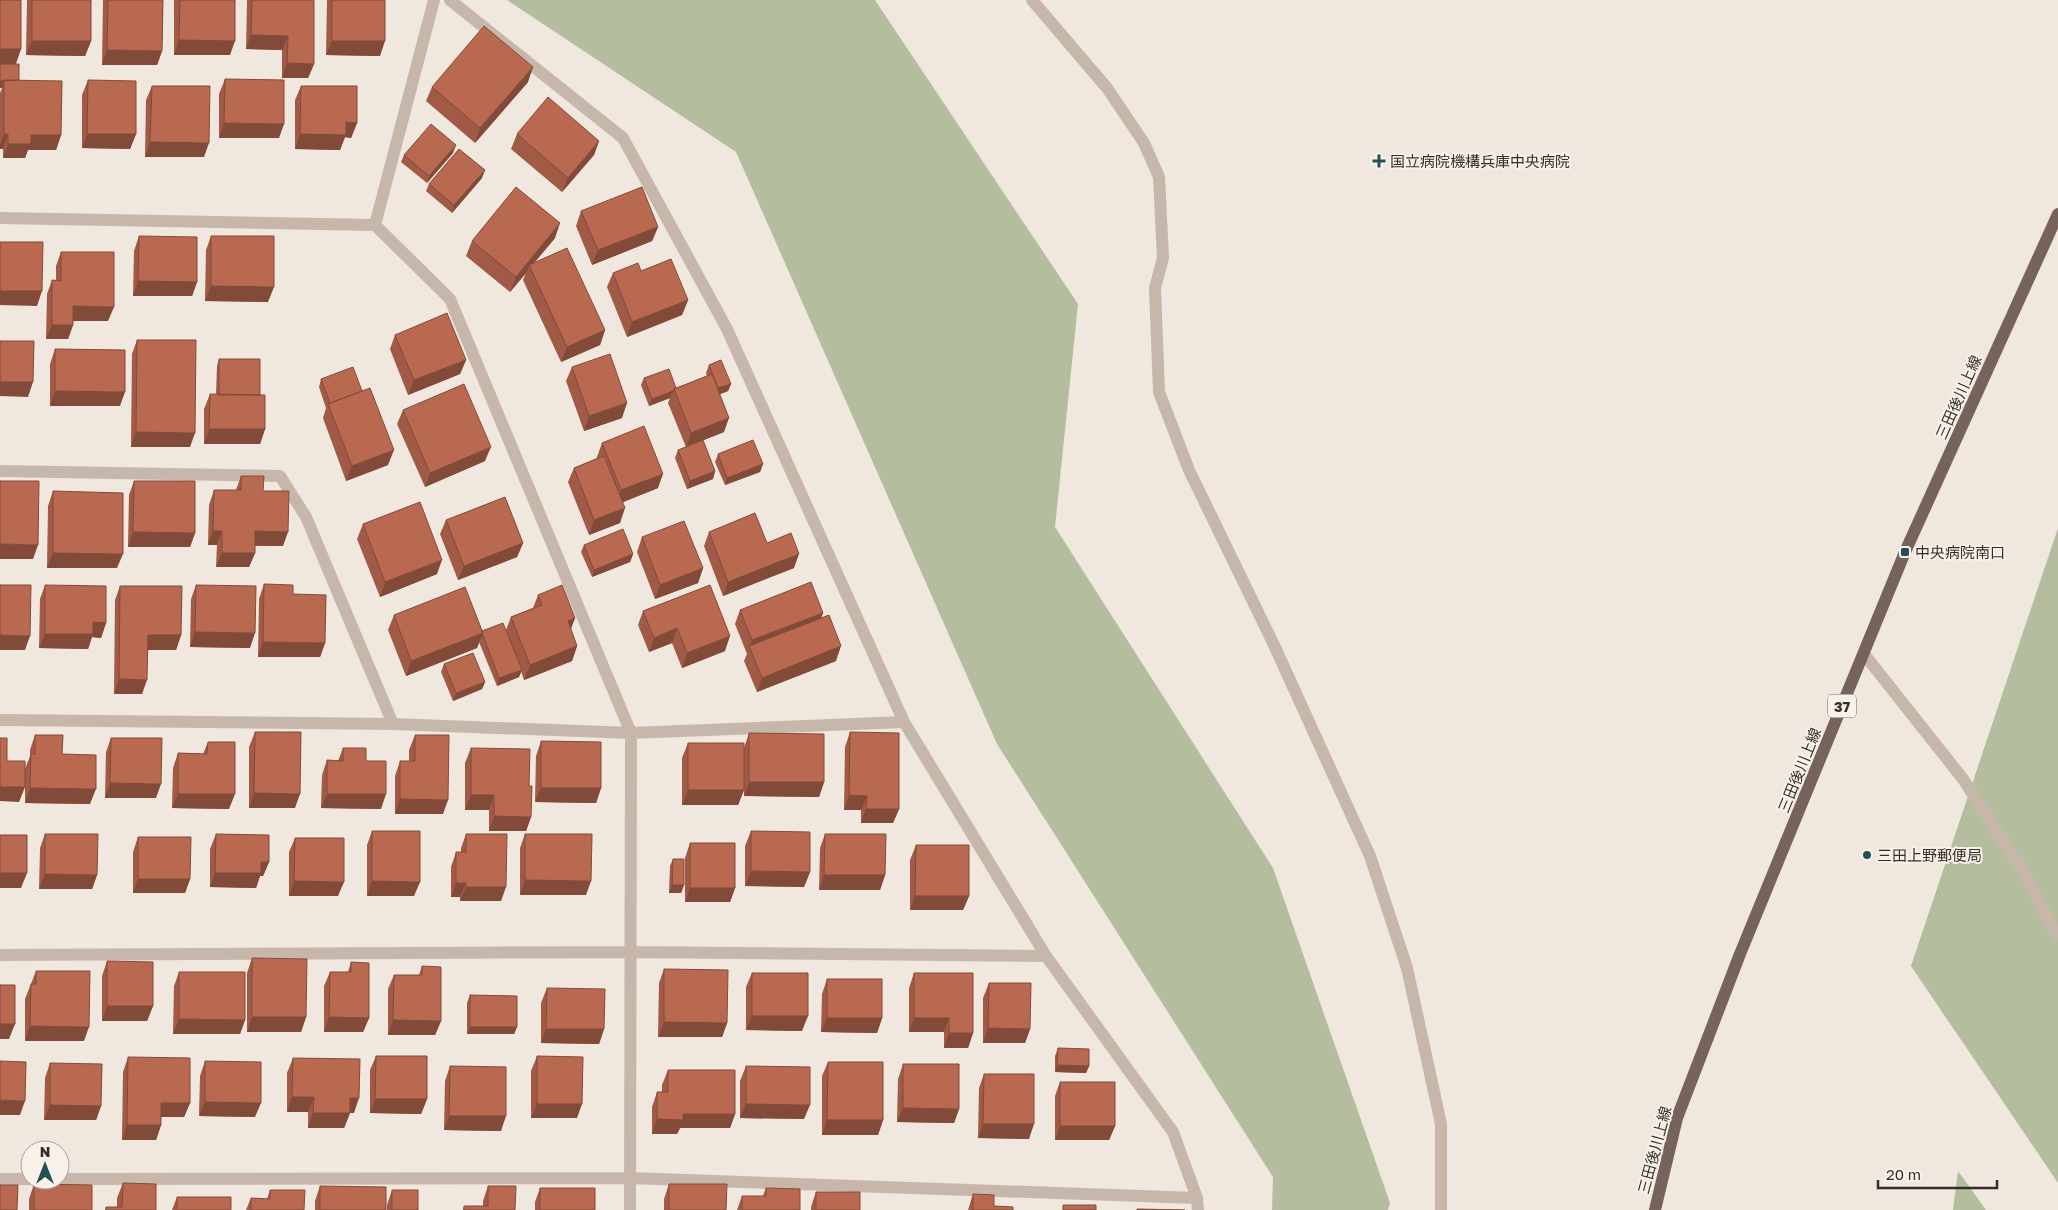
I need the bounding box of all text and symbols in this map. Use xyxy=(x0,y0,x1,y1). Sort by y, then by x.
place label: 国立病院機構兵庫中央病院 xyxy=(1390,152,1570,170)
marker: 国立病院機構兵庫中央病院 xyxy=(1372,154,1386,168)
street label: 三田後川上線 xyxy=(1931,352,1985,442)
place label: 中央病院南口 xyxy=(1915,543,2005,561)
marker: 中央病院南口 xyxy=(1899,546,1911,558)
road number: 37 xyxy=(1828,694,1856,718)
street label: 三田後川上線 xyxy=(1774,725,1824,815)
place label: 三田上野郵便局 xyxy=(1877,846,1982,864)
marker: 三田上野郵便局 xyxy=(1861,849,1873,861)
street label: 三田後川上線 xyxy=(1634,1104,1674,1196)
north arrow xyxy=(20,1140,70,1190)
text: N xyxy=(40,1143,50,1160)
scale bar xyxy=(1878,1158,1997,1190)
text: 20 m xyxy=(1886,1165,1921,1183)

